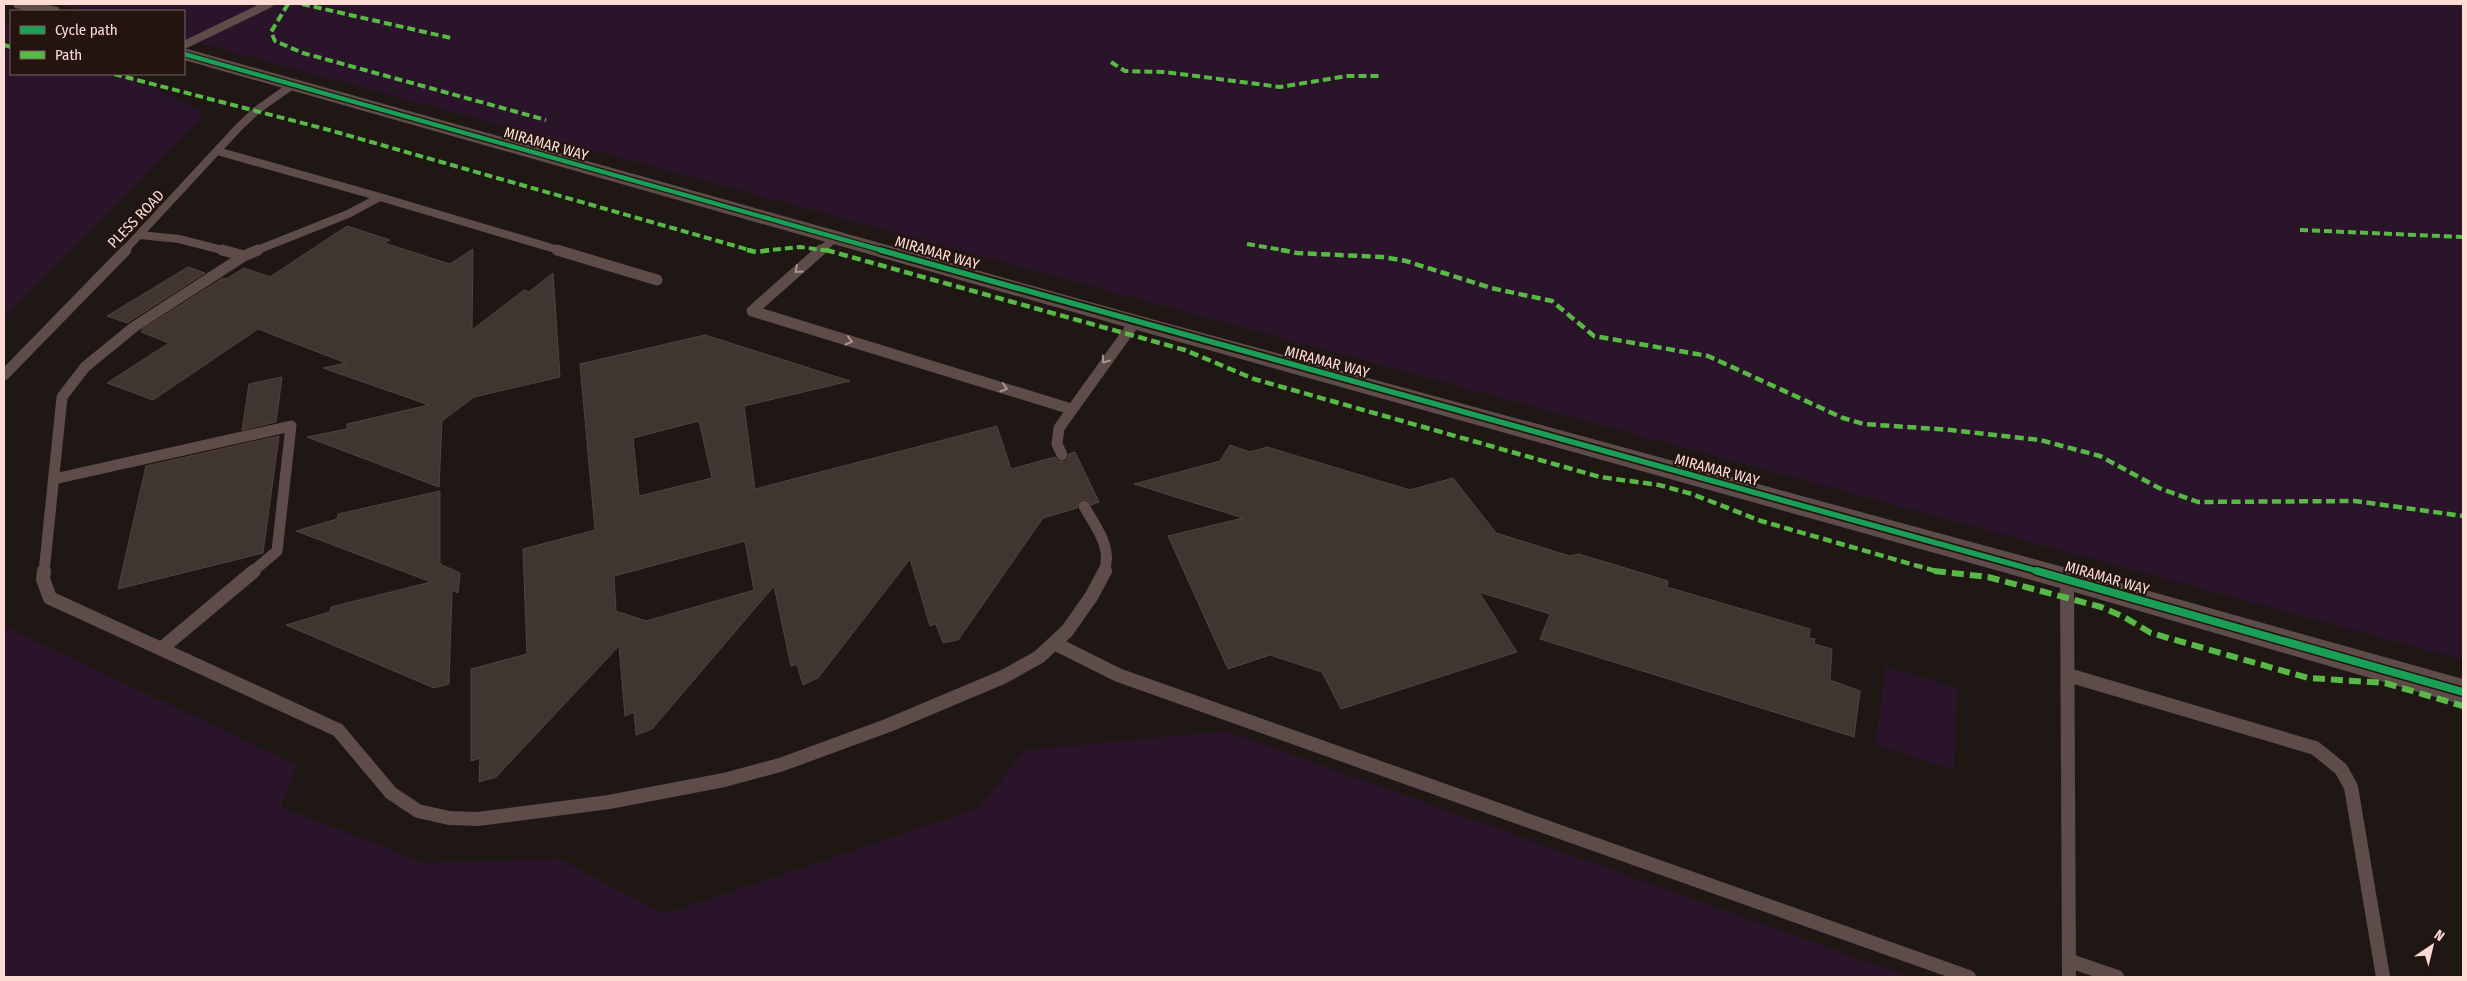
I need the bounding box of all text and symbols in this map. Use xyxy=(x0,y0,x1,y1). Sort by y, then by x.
legend xyxy=(10,10,185,75)
text: Cycle path xyxy=(55,21,118,39)
text: Path xyxy=(55,46,82,64)
street label: MIRAMAR WAY xyxy=(502,123,591,165)
street label: PLESS ROAD xyxy=(104,186,168,252)
street label: MIRAMAR WAY xyxy=(893,232,982,274)
one-way arrow xyxy=(795,264,804,273)
one-way arrow xyxy=(844,335,852,345)
street label: MIRAMAR WAY xyxy=(1283,342,1372,382)
one-way arrow xyxy=(1102,355,1111,364)
one-way arrow xyxy=(999,383,1008,393)
street label: MIRAMAR WAY xyxy=(1673,450,1762,490)
street label: MIRAMAR WAY xyxy=(2063,557,2152,599)
north arrow xyxy=(2407,921,2457,971)
text: N xyxy=(2431,926,2447,945)

